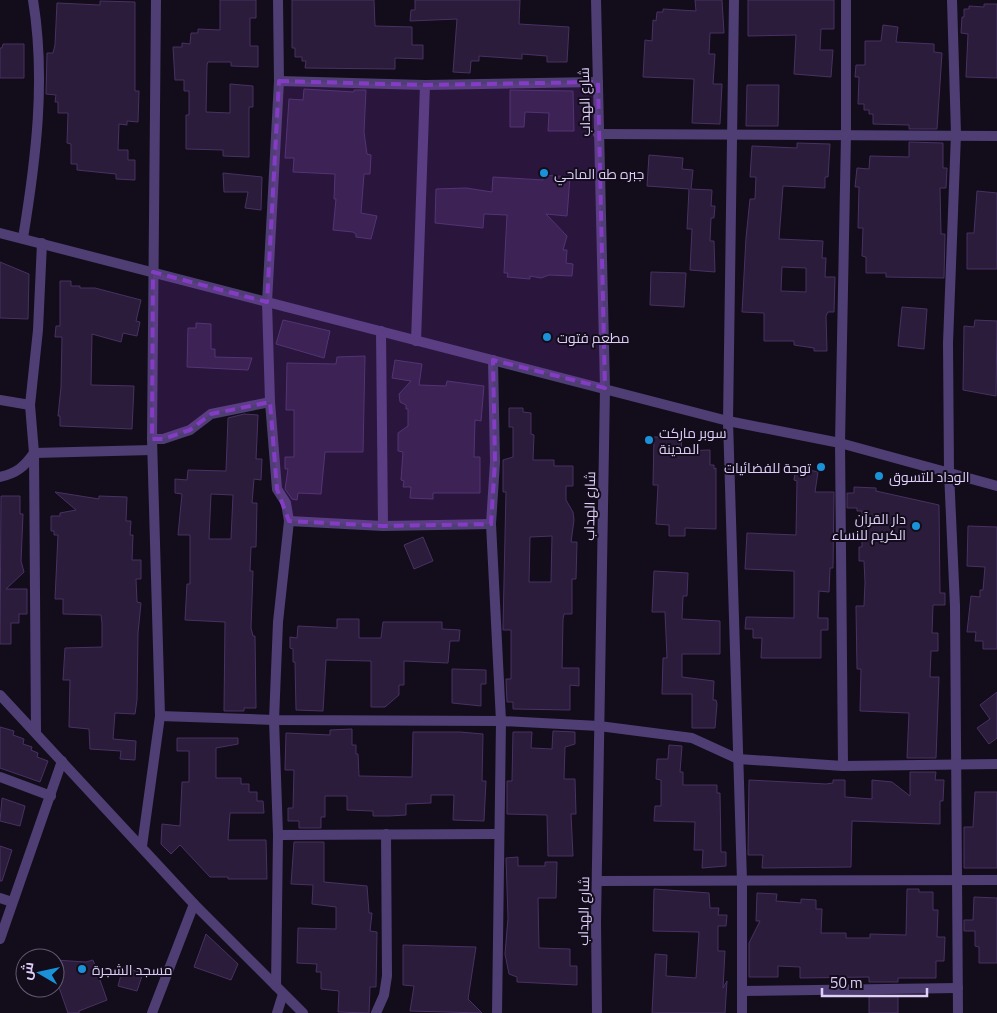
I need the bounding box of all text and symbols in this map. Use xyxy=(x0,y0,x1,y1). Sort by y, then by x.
street label: شارع الهداب xyxy=(573,67,595,137)
place label: جبره طه الماحي xyxy=(554,163,644,186)
marker: جبره طه الماحي xyxy=(538,167,550,179)
place label: مطعم فتوت xyxy=(557,327,629,348)
marker: مطعم فتوت xyxy=(541,331,553,343)
place label: سوبر ماركت المدينة xyxy=(659,422,727,459)
marker: سوبر ماركت المدينة xyxy=(643,434,655,446)
place label: توحة للفضائيات xyxy=(724,457,811,478)
marker: توحة للفضائيات xyxy=(815,461,827,473)
place label: الوداد للتسوق xyxy=(889,466,970,487)
marker: الوداد للتسوق xyxy=(873,470,885,482)
street label: شارع الهداب xyxy=(578,471,600,541)
place label: دار القرآن الكريم للنساء xyxy=(832,508,906,545)
marker: دار القرآن الكريم للنساء xyxy=(910,520,922,532)
street label: شارع الهداب xyxy=(572,876,594,946)
north arrow xyxy=(15,948,65,998)
place label: مسجد الشجرة xyxy=(92,959,173,980)
text: ش xyxy=(15,960,38,981)
marker: مسجد الشجرة xyxy=(76,963,88,975)
scale bar xyxy=(822,966,927,998)
text: 50 m xyxy=(830,971,863,994)

